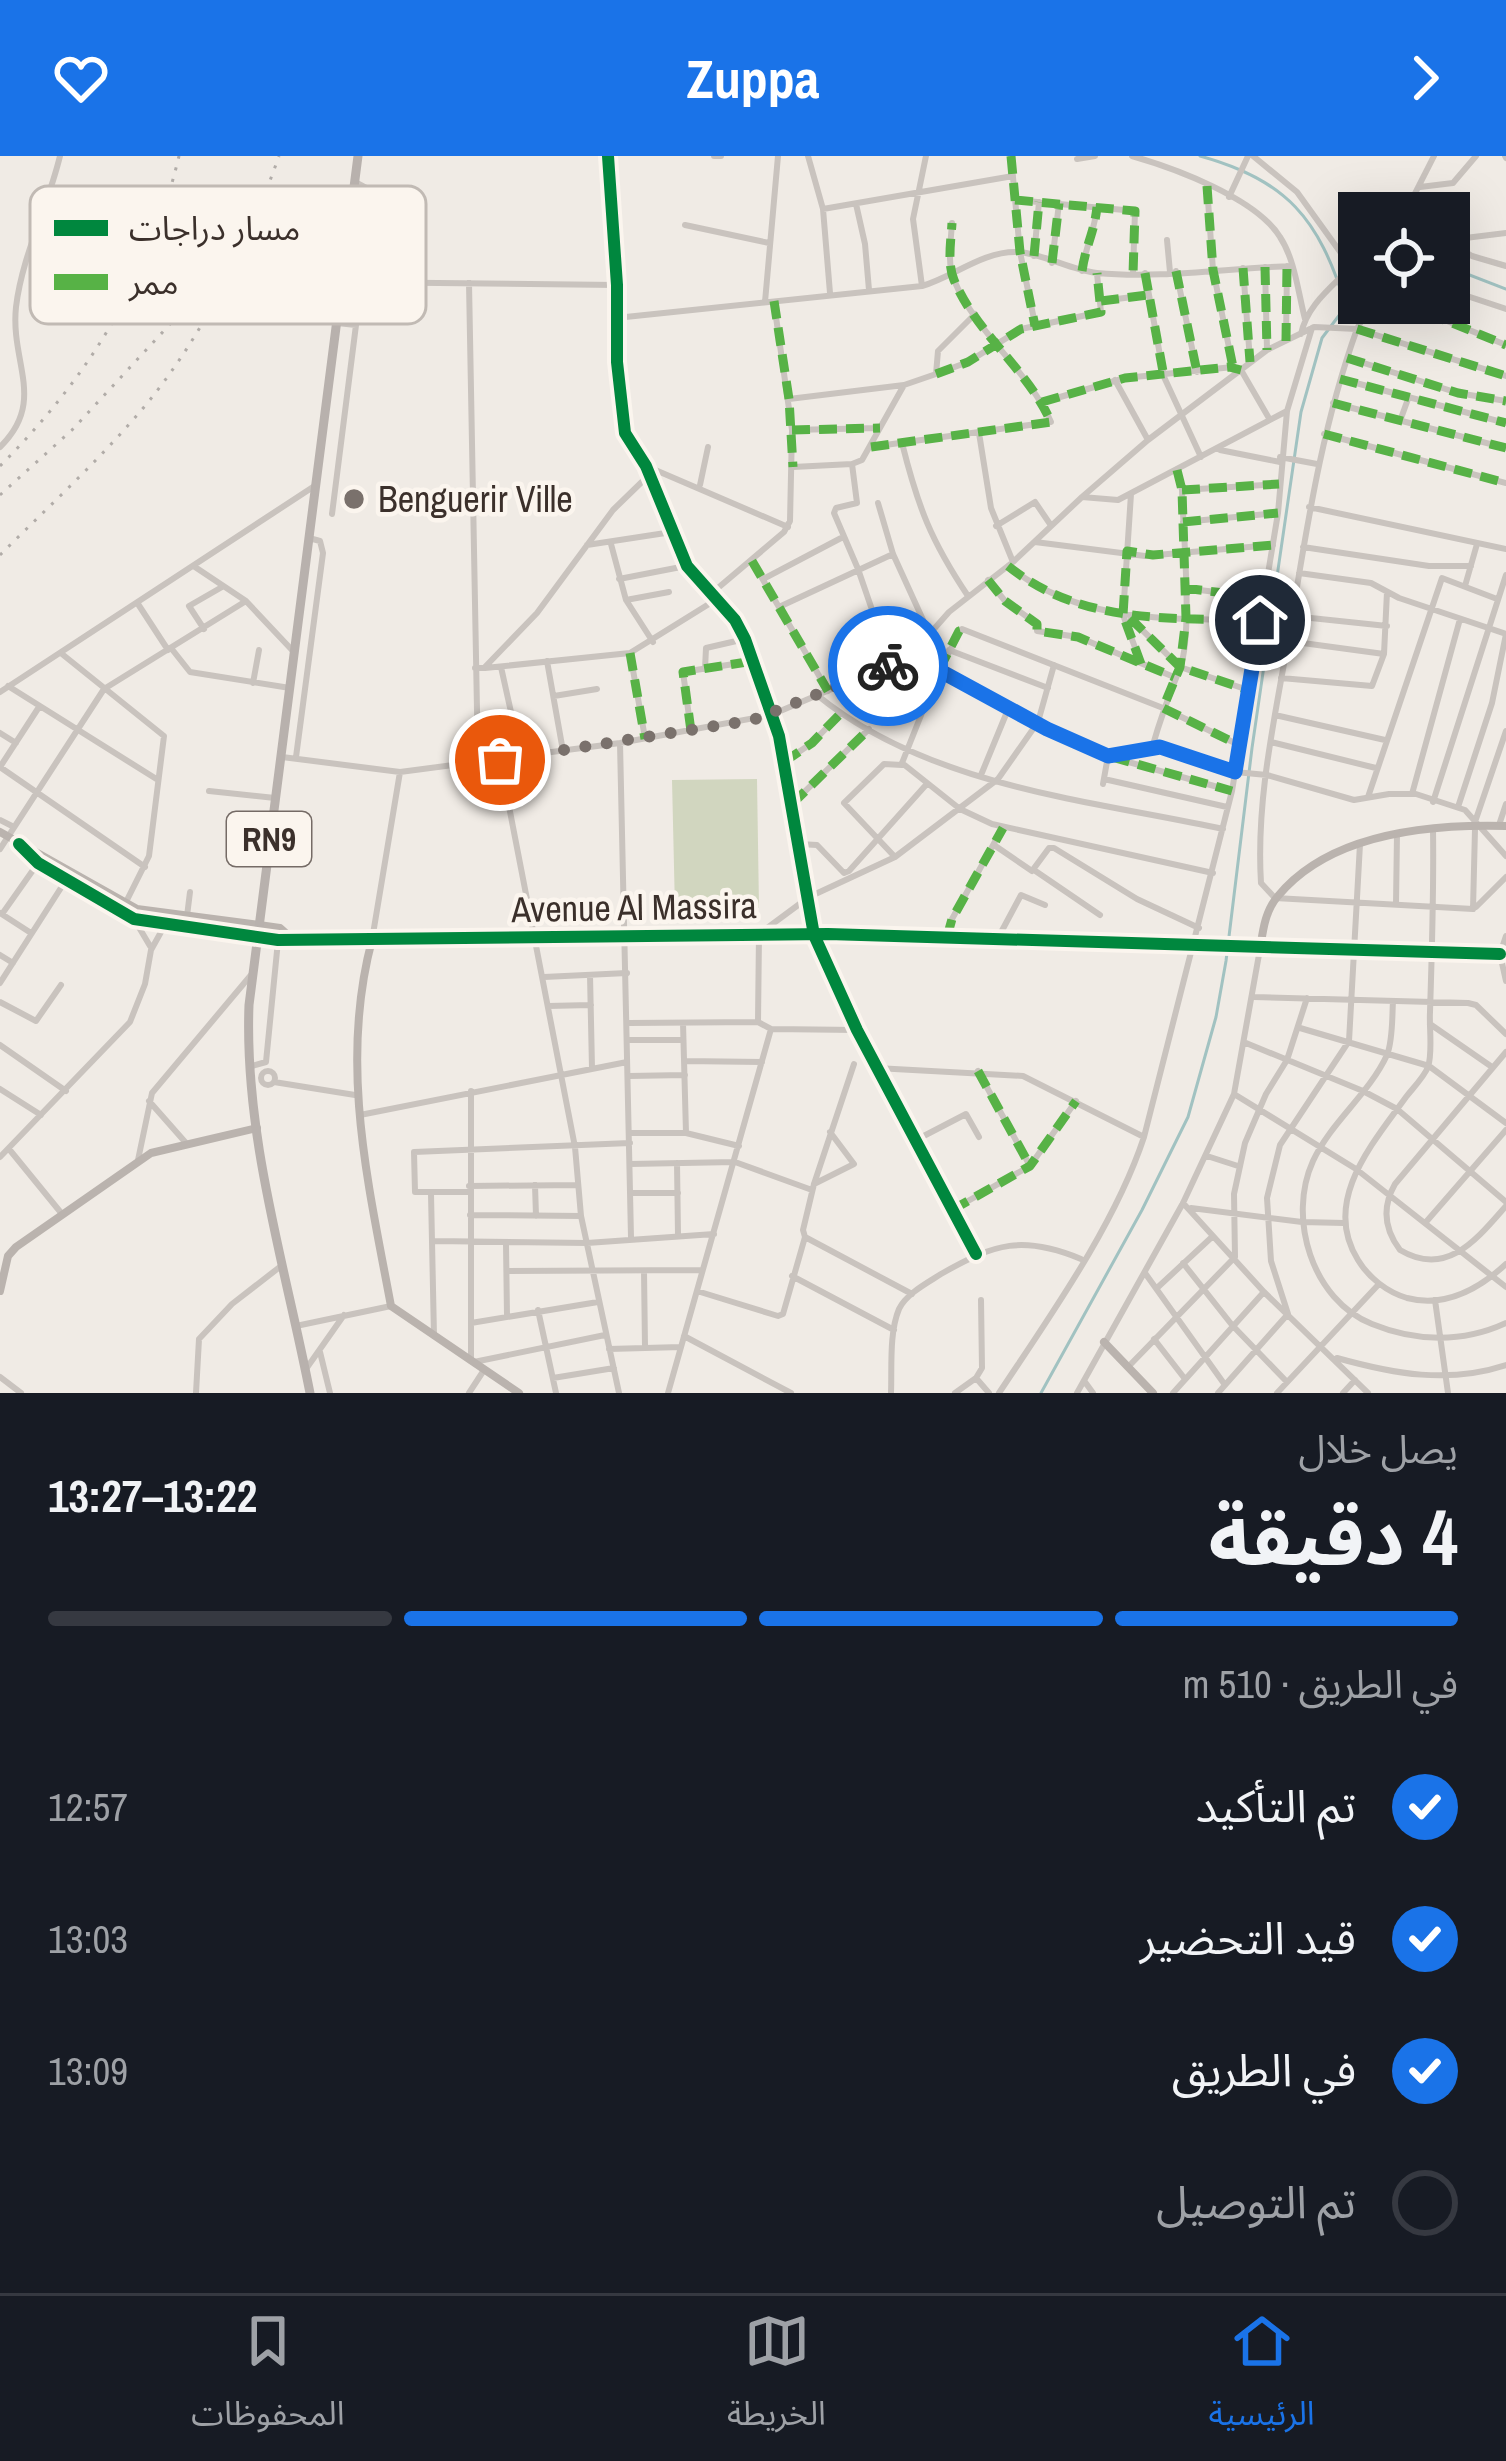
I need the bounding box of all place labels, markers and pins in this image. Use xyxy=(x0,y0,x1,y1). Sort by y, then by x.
place label: Benguerir Ville xyxy=(378,475,573,523)
marker: Benguerir Ville xyxy=(341,486,367,512)
pin xyxy=(1209,569,1311,671)
pin xyxy=(449,709,551,811)

